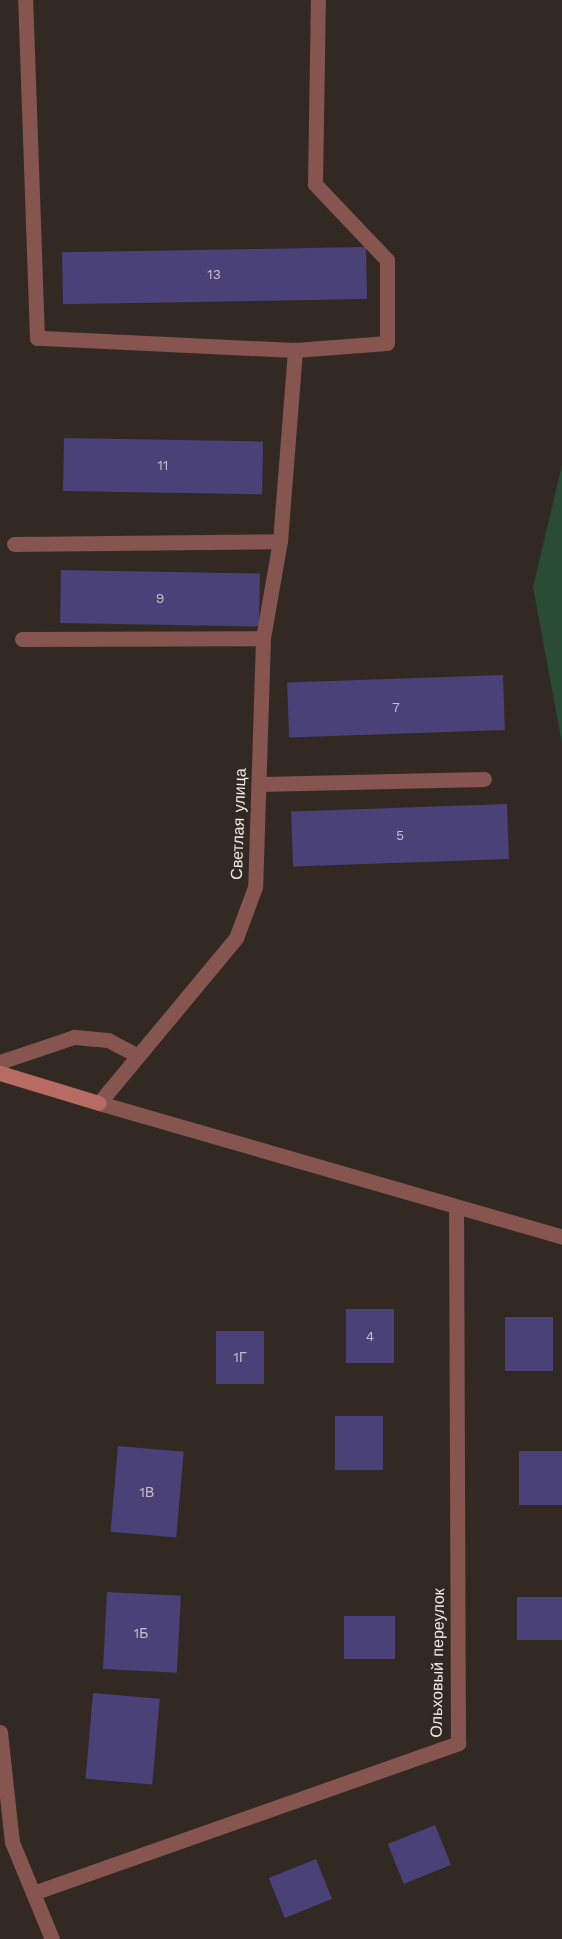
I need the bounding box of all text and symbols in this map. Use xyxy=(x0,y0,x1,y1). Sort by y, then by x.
house number: 13 xyxy=(207,266,221,282)
house number: 11 xyxy=(158,457,168,473)
house number: 9 xyxy=(156,590,164,606)
house number: 7 xyxy=(392,699,400,715)
street label: Светлая улица xyxy=(227,768,251,880)
house number: 5 xyxy=(396,827,404,843)
house number: 4 xyxy=(366,1328,374,1344)
house number: 1Г xyxy=(233,1349,247,1365)
house number: 1В xyxy=(140,1484,154,1500)
street label: Ольховый переулок xyxy=(427,1588,449,1738)
house number: 1Б xyxy=(134,1625,148,1641)

